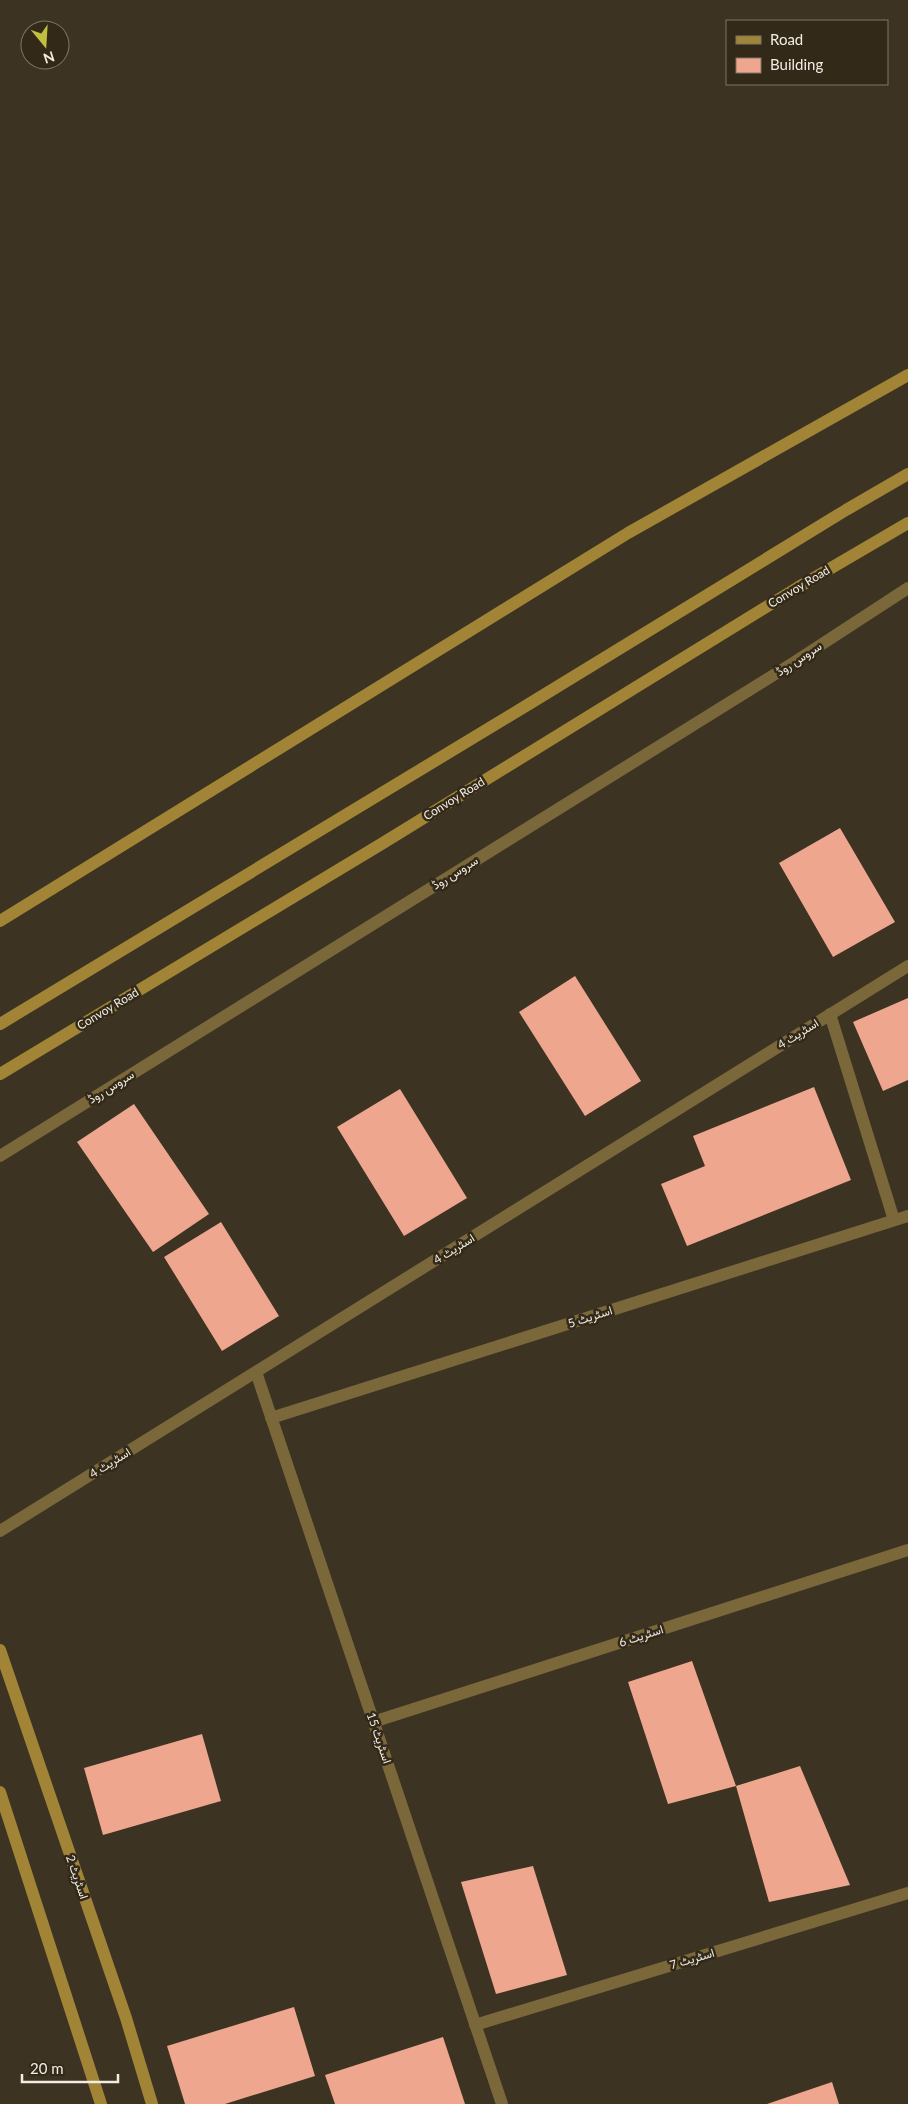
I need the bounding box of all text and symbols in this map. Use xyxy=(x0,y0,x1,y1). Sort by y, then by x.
north arrow xyxy=(20,20,70,70)
legend xyxy=(726,20,888,85)
text: Road xyxy=(770,30,803,48)
text: N xyxy=(41,48,57,68)
text: Building xyxy=(770,55,823,73)
street label: Convoy Road xyxy=(765,562,832,611)
street label: سروس روڈ xyxy=(773,638,825,680)
street label: Convoy Road xyxy=(420,774,487,823)
street label: سروس روڈ xyxy=(429,853,481,893)
street label: Convoy Road xyxy=(74,984,141,1033)
street label: اسٹریٹ 4 xyxy=(774,1015,822,1053)
street label: سروس روڈ xyxy=(85,1067,137,1107)
street label: اسٹریٹ 4 xyxy=(430,1230,478,1268)
street label: اسٹریٹ 5 xyxy=(566,1302,614,1332)
street label: اسٹریٹ 4 xyxy=(86,1444,134,1482)
street label: اسٹریٹ 6 xyxy=(617,1621,665,1651)
street label: اسٹریٹ 15 xyxy=(363,1710,395,1766)
street label: اسٹریٹ 2 xyxy=(62,1853,92,1901)
street label: اسٹریٹ 7 xyxy=(668,1945,716,1973)
scale bar xyxy=(22,2052,119,2084)
text: 20 m xyxy=(30,2059,64,2077)

